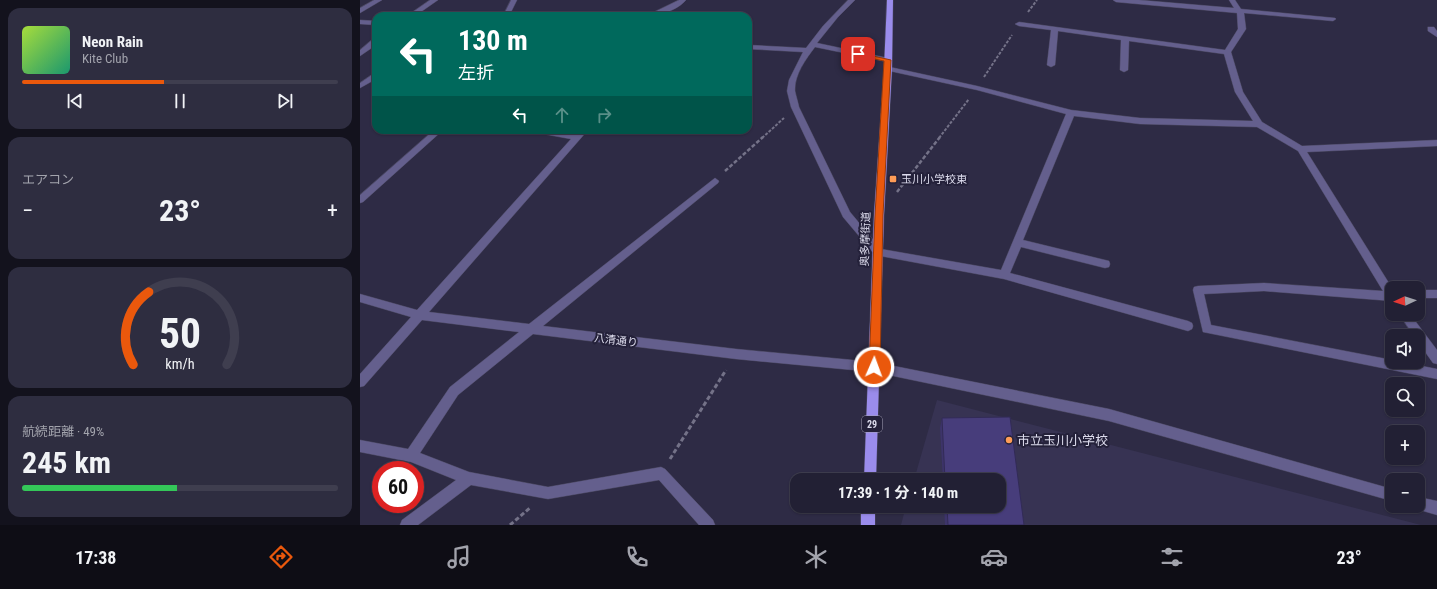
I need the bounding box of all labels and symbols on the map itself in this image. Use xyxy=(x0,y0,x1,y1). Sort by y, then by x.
pin xyxy=(841,37,875,71)
place label: 玉川小学校東 xyxy=(901,173,967,186)
marker: 玉川小学校東 xyxy=(888,174,898,184)
street label: 奥多摩街道 xyxy=(858,211,873,267)
north arrow xyxy=(1385,281,1425,321)
street label: 八清通り xyxy=(593,331,639,350)
position arrow xyxy=(853,346,895,388)
road number: 29 xyxy=(862,416,882,432)
place label: 市立玉川小学校 xyxy=(1017,433,1108,448)
marker: 市立玉川小学校 xyxy=(1004,435,1014,445)
speed limit sign: 60 xyxy=(372,461,424,513)

